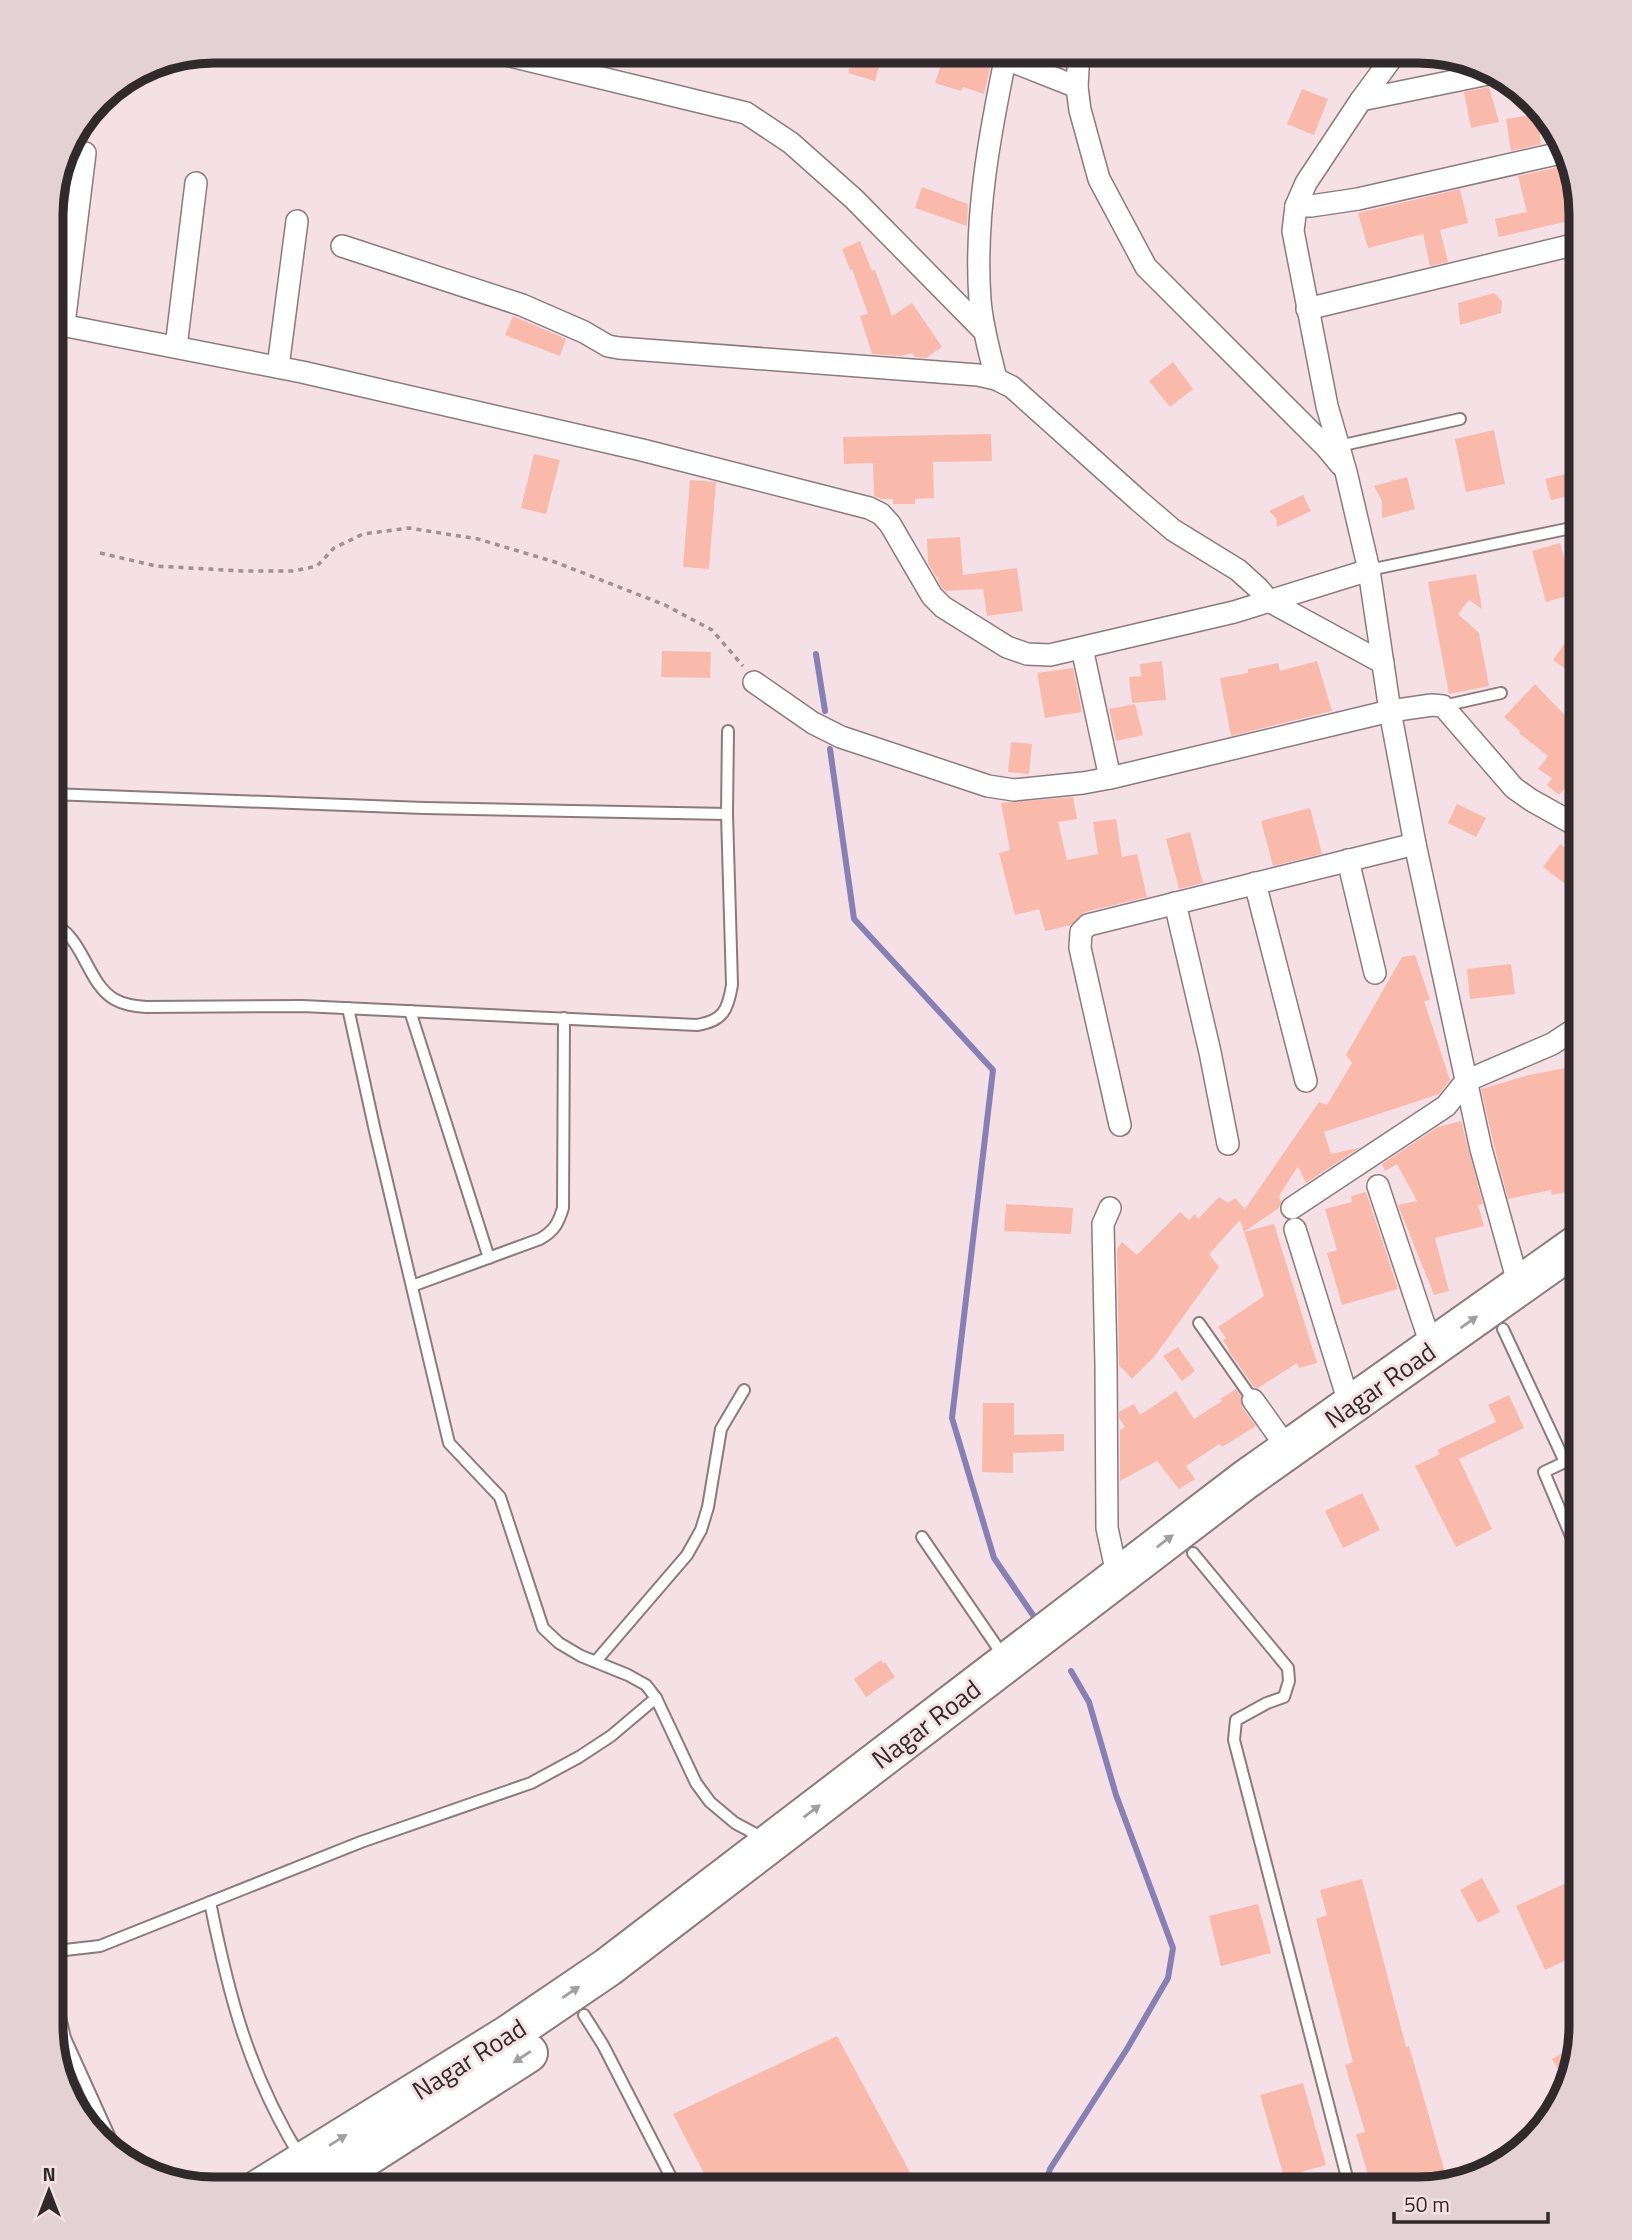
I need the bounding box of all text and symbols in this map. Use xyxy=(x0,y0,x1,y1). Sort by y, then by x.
one-way arrow xyxy=(1460,1315,1478,1329)
street label: Nagar Road xyxy=(1316,1332,1444,1438)
one-way arrow xyxy=(1156,1534,1175,1548)
street label: Nagar Road xyxy=(863,1670,989,1778)
one-way arrow xyxy=(803,1805,821,1819)
one-way arrow xyxy=(562,1985,580,1999)
street label: Nagar Road xyxy=(404,2009,534,2109)
one-way arrow xyxy=(513,2050,531,2064)
one-way arrow xyxy=(328,2134,347,2147)
north arrow xyxy=(14,2156,84,2226)
text: N xyxy=(42,2159,56,2188)
scale bar xyxy=(1394,2180,1548,2224)
text: 50 m xyxy=(1404,2188,1450,2220)

